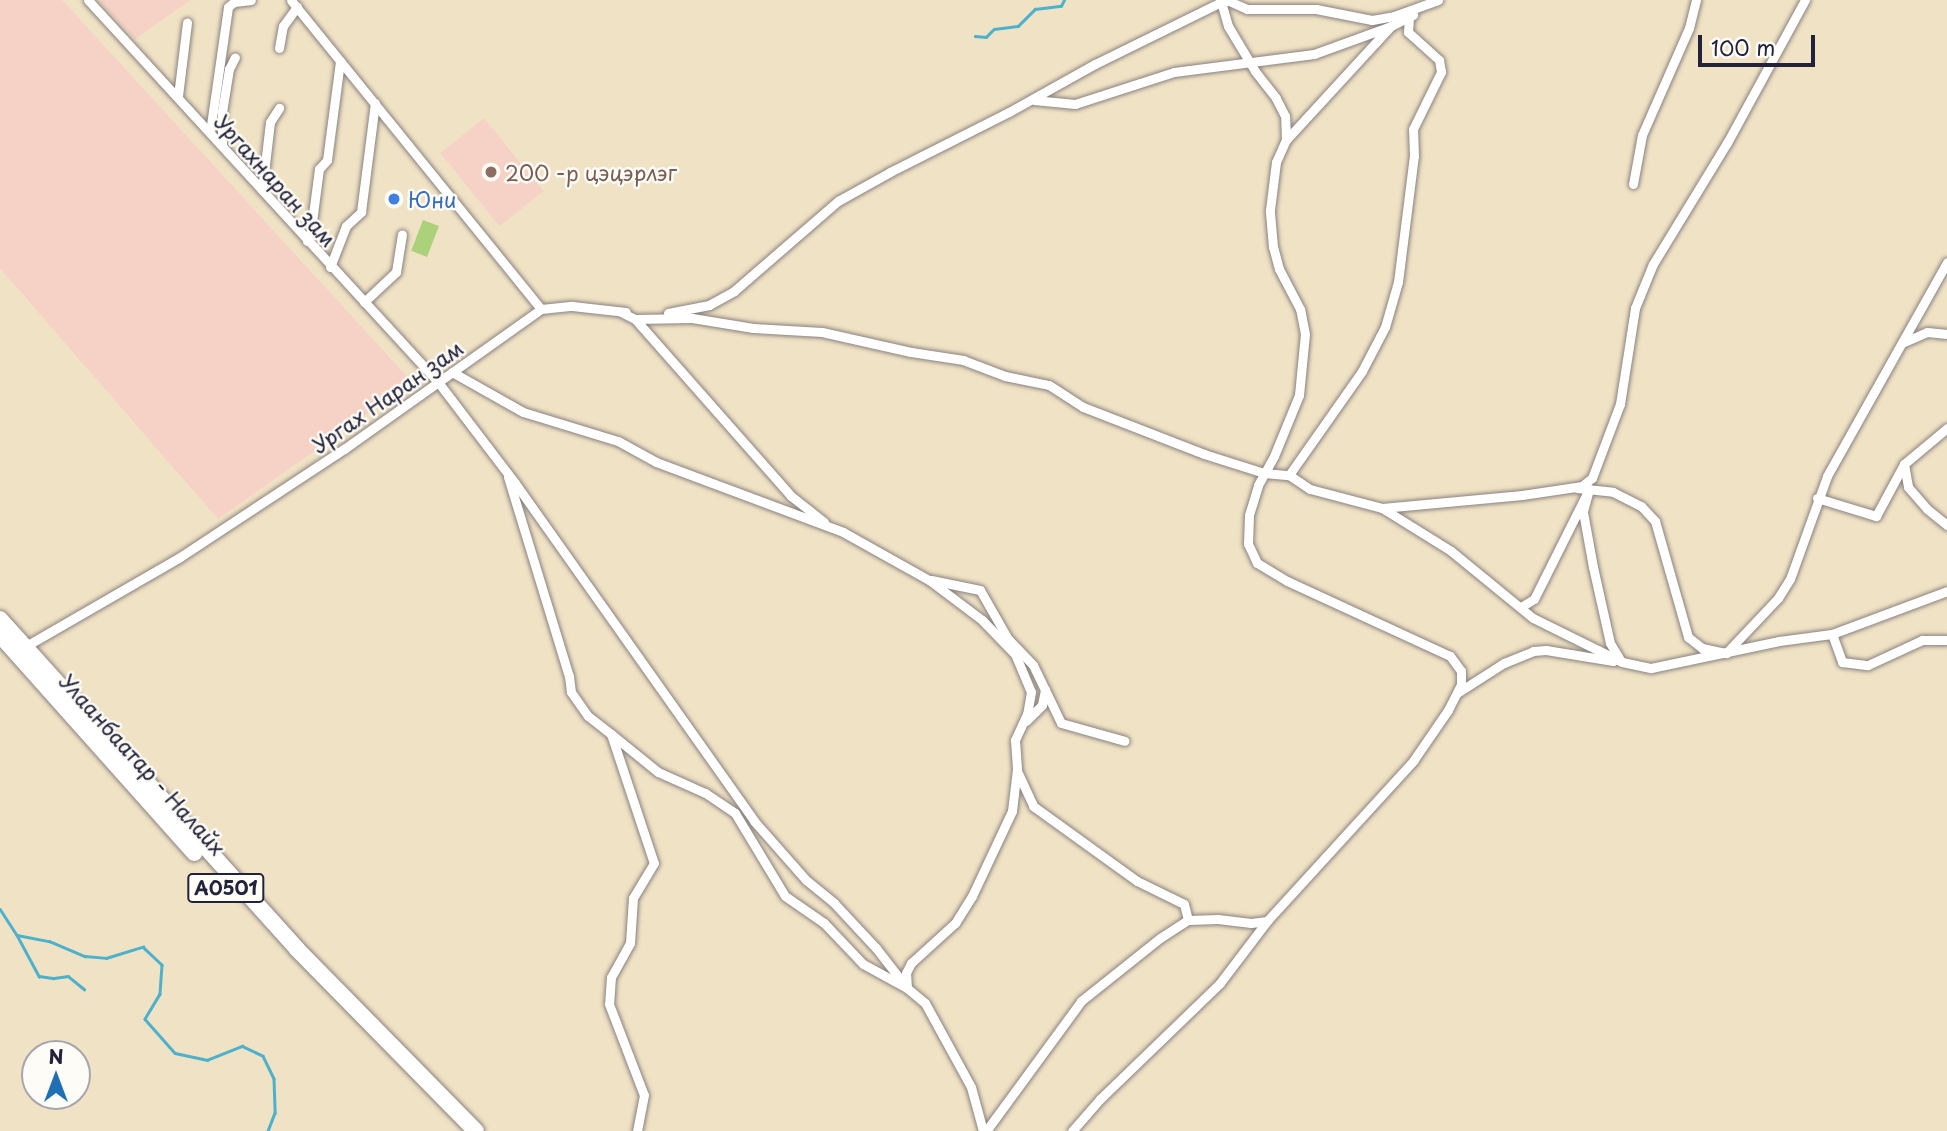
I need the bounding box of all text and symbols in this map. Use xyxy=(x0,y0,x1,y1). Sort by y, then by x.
scale bar xyxy=(1702,21,1819,65)
text: 100 m xyxy=(1711,31,1775,63)
street label: Ургахнаран зам xyxy=(209,108,343,252)
place label: 200 -р цэцэрлэг xyxy=(505,159,679,185)
marker: 200 -р цэцэрлэг xyxy=(483,164,499,180)
place label: Юни xyxy=(408,186,456,212)
marker: Юни xyxy=(386,191,402,207)
street label: Ургах Наран зам xyxy=(305,334,469,458)
street label: Улаанбаатар - Налайх xyxy=(55,668,231,860)
road number: A0501 xyxy=(186,873,266,904)
north arrow xyxy=(21,1040,91,1110)
text: N xyxy=(48,1042,64,1070)

